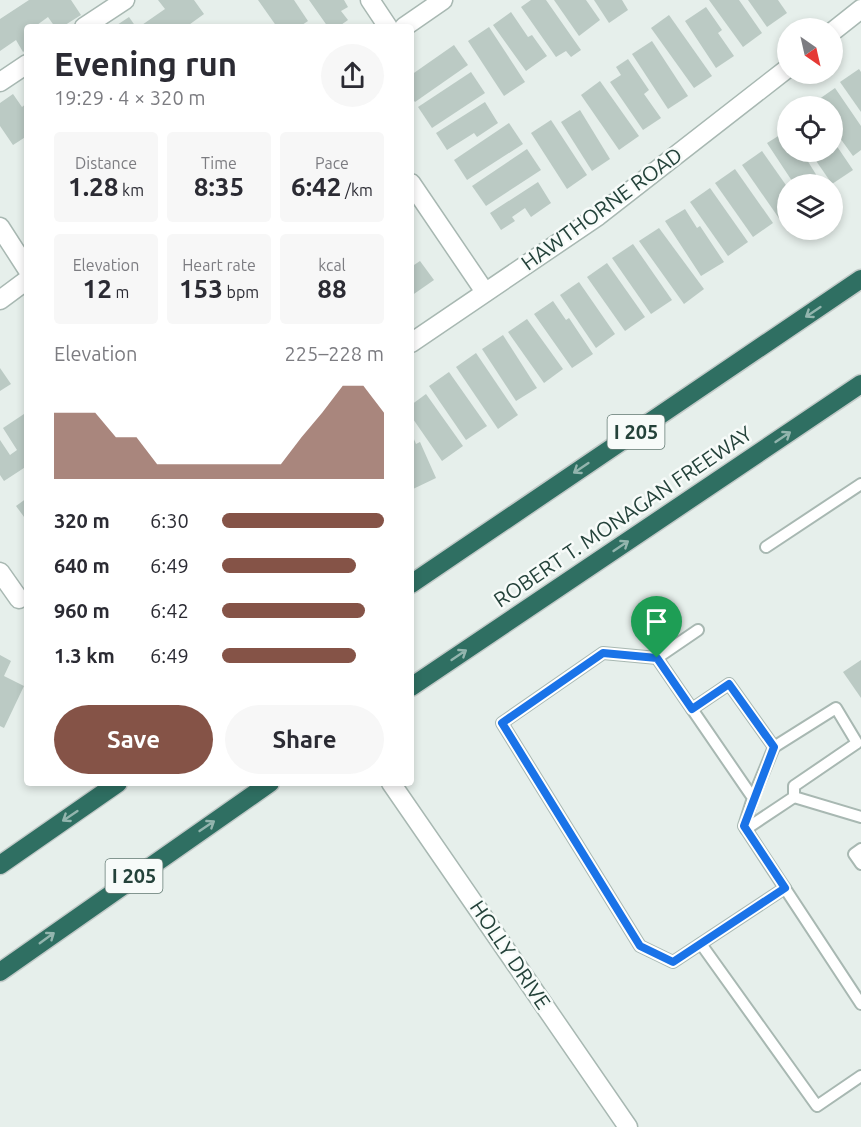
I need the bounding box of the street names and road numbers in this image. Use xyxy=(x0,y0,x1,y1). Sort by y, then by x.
street label: HAWTHORNE ROAD xyxy=(516,142,686,275)
road number: I 205 xyxy=(608,415,664,449)
street label: ROBERT T. MONAGAN FREEWAY xyxy=(489,421,756,612)
road number: I 205 xyxy=(106,859,162,893)
street label: HOLLY DRIVE xyxy=(466,896,556,1013)

